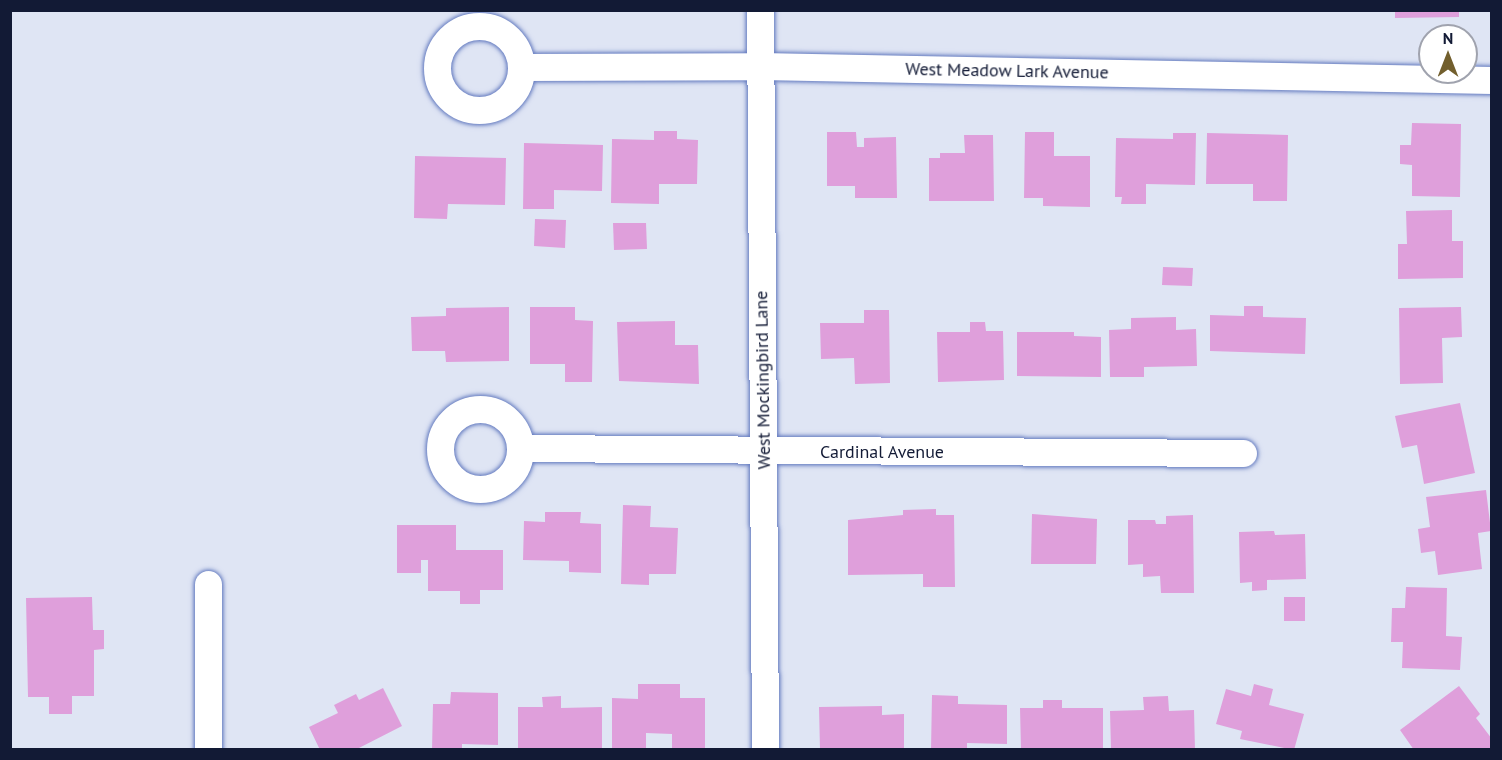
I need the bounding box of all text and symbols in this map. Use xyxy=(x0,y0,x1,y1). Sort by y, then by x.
north arrow xyxy=(1418,24,1478,84)
text: N xyxy=(1443,28,1453,48)
street label: West Meadow Lark Avenue xyxy=(904,58,1110,84)
street label: West Mockingbird Lane xyxy=(751,290,775,470)
street label: Cardinal Avenue xyxy=(820,441,944,463)

